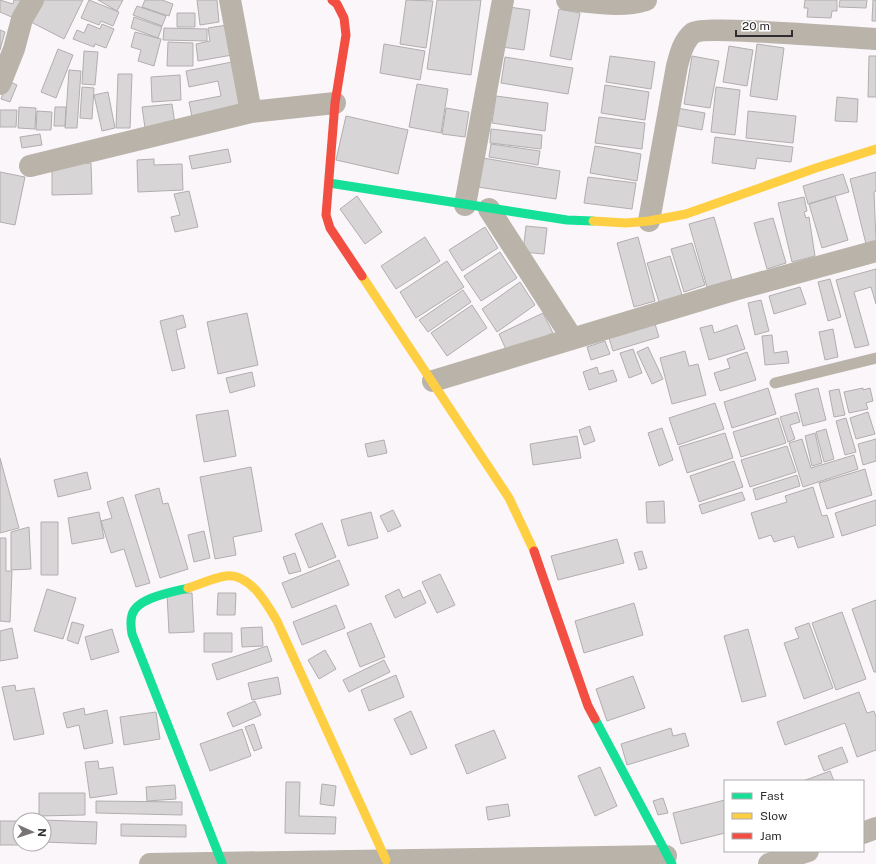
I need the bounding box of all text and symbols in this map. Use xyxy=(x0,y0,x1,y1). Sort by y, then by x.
scale bar xyxy=(736,12,792,38)
text: 20 m xyxy=(742,19,770,33)
legend xyxy=(724,780,864,852)
text: Fast xyxy=(760,789,785,803)
text: Slow xyxy=(760,809,788,823)
north arrow xyxy=(12,812,52,852)
text: N xyxy=(36,828,48,837)
text: Jam xyxy=(760,829,782,843)

